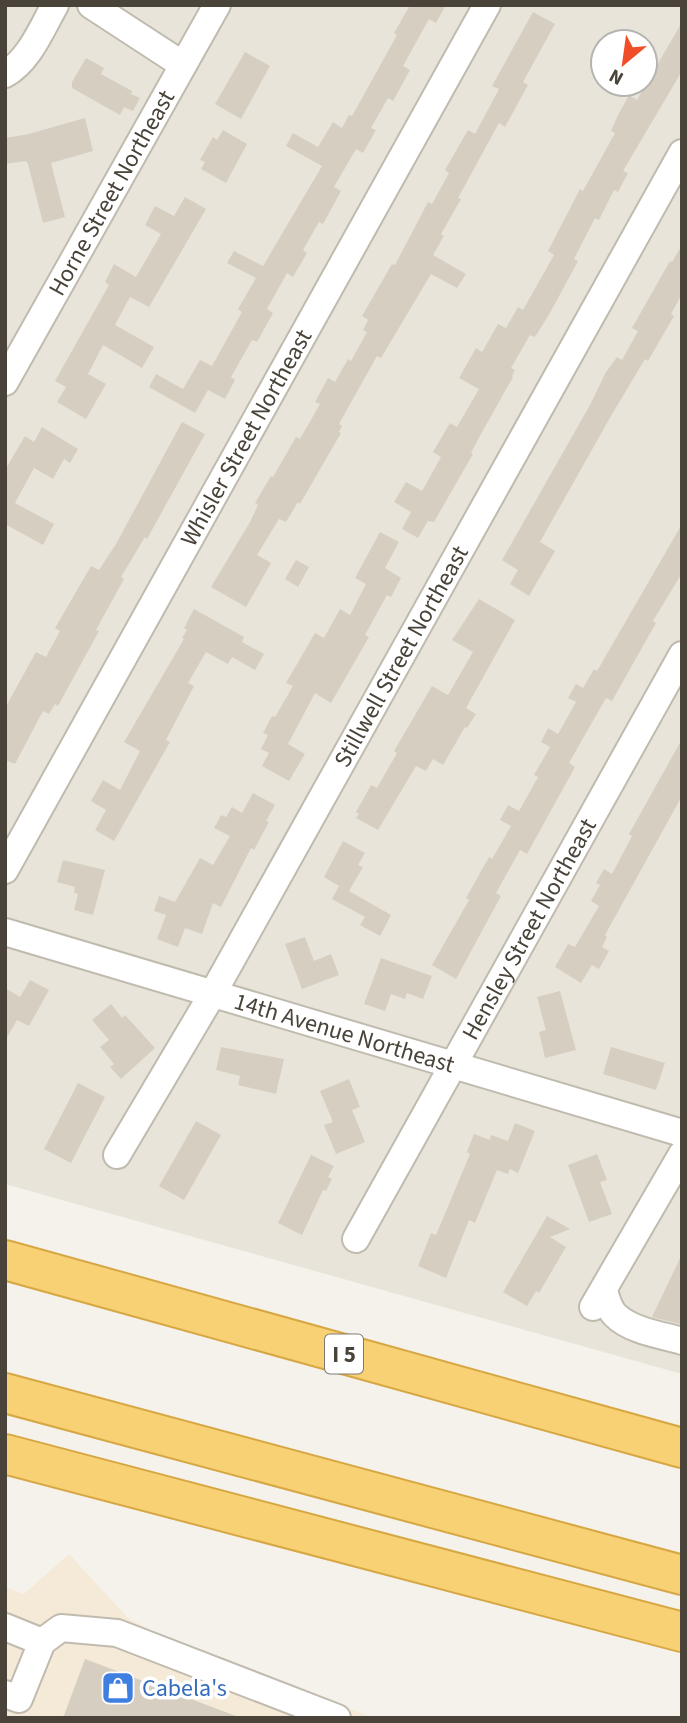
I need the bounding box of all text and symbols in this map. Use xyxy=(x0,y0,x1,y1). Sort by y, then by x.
north arrow xyxy=(589,28,659,98)
text: N xyxy=(604,62,629,91)
street label: Horne Street Northeast xyxy=(40,84,184,302)
street label: Whisler Street Northeast xyxy=(172,323,321,553)
street label: Stillwell Street Northeast xyxy=(325,539,477,774)
street label: Hensley Street Northeast xyxy=(453,812,606,1047)
street label: 14th Avenue Northeast xyxy=(230,984,459,1082)
road number: I 5 xyxy=(325,1334,363,1373)
shop icon: Cabela's xyxy=(99,1669,137,1707)
place label: Cabela's xyxy=(142,1671,227,1706)

